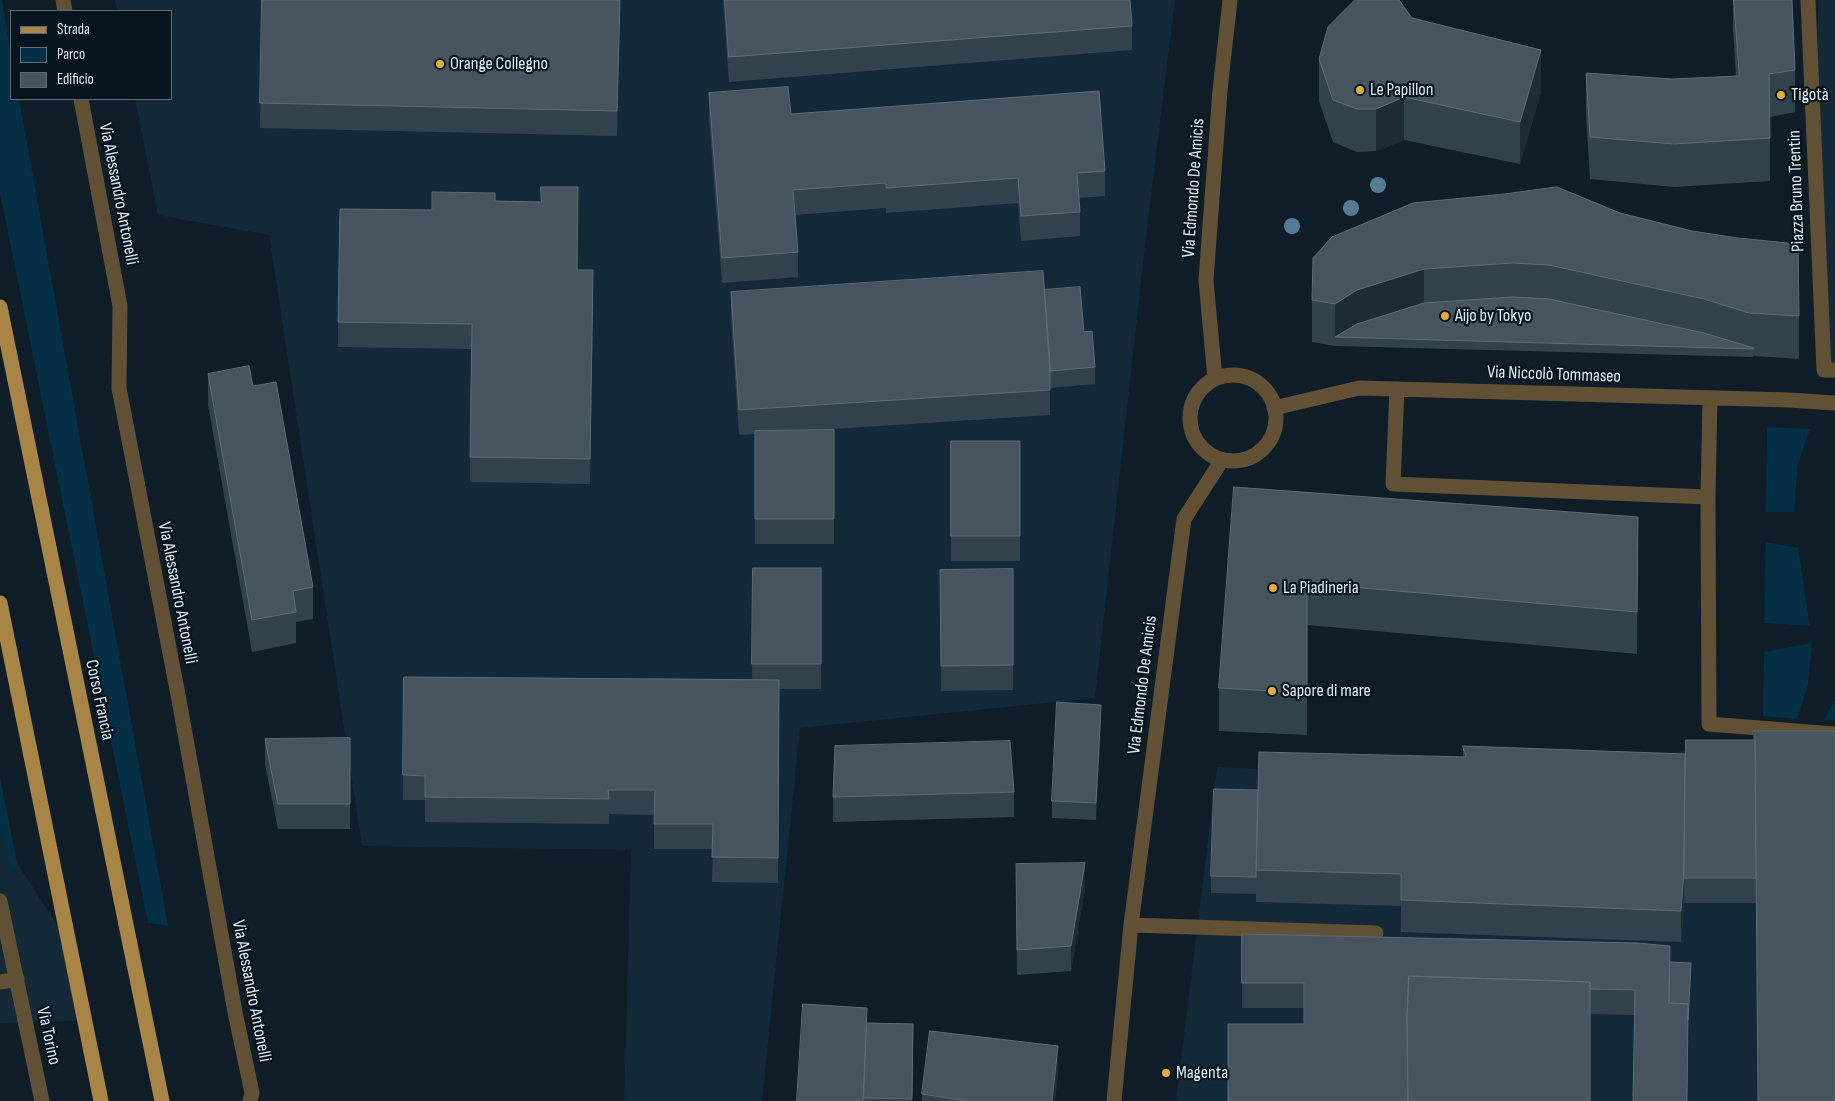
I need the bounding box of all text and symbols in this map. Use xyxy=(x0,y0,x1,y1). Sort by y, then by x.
legend xyxy=(10,10,172,100)
text: Strada xyxy=(57,20,90,39)
text: Parco xyxy=(57,45,85,64)
place label: Orange Collegno xyxy=(450,53,548,75)
marker: Orange Collegno xyxy=(434,58,446,70)
text: Edificio xyxy=(57,70,94,89)
place label: Le Papillon xyxy=(1370,79,1434,101)
marker: Le Papillon xyxy=(1354,84,1366,96)
place label: Tigotà xyxy=(1791,84,1829,106)
marker: Tigotà xyxy=(1775,89,1787,101)
street label: Via Edmondo De Amicis xyxy=(1178,118,1210,258)
street label: Via Alessandro Antonelli xyxy=(94,121,142,267)
street label: Piazza Bruno Trentin xyxy=(1784,130,1810,252)
place label: Aijo by Tokyo xyxy=(1455,305,1531,327)
marker: Aijo by Tokyo xyxy=(1439,310,1451,322)
street label: Via Niccolò Tommaseo xyxy=(1487,362,1621,388)
street label: Via Alessandro Antonelli xyxy=(153,520,201,666)
place label: La Piadineria xyxy=(1283,577,1359,599)
marker: La Piadineria xyxy=(1267,582,1279,594)
street label: Via Edmondo De Amicis xyxy=(1124,614,1162,756)
street label: Corso Francia xyxy=(80,658,118,742)
place label: Sapore di mare xyxy=(1282,680,1371,702)
marker: Sapore di mare xyxy=(1266,685,1278,697)
street label: Via Alessandro Antonelli xyxy=(227,918,275,1064)
street label: Via Torino xyxy=(31,1005,65,1067)
place label: Magenta xyxy=(1176,1062,1228,1084)
marker: Magenta xyxy=(1160,1067,1172,1079)

